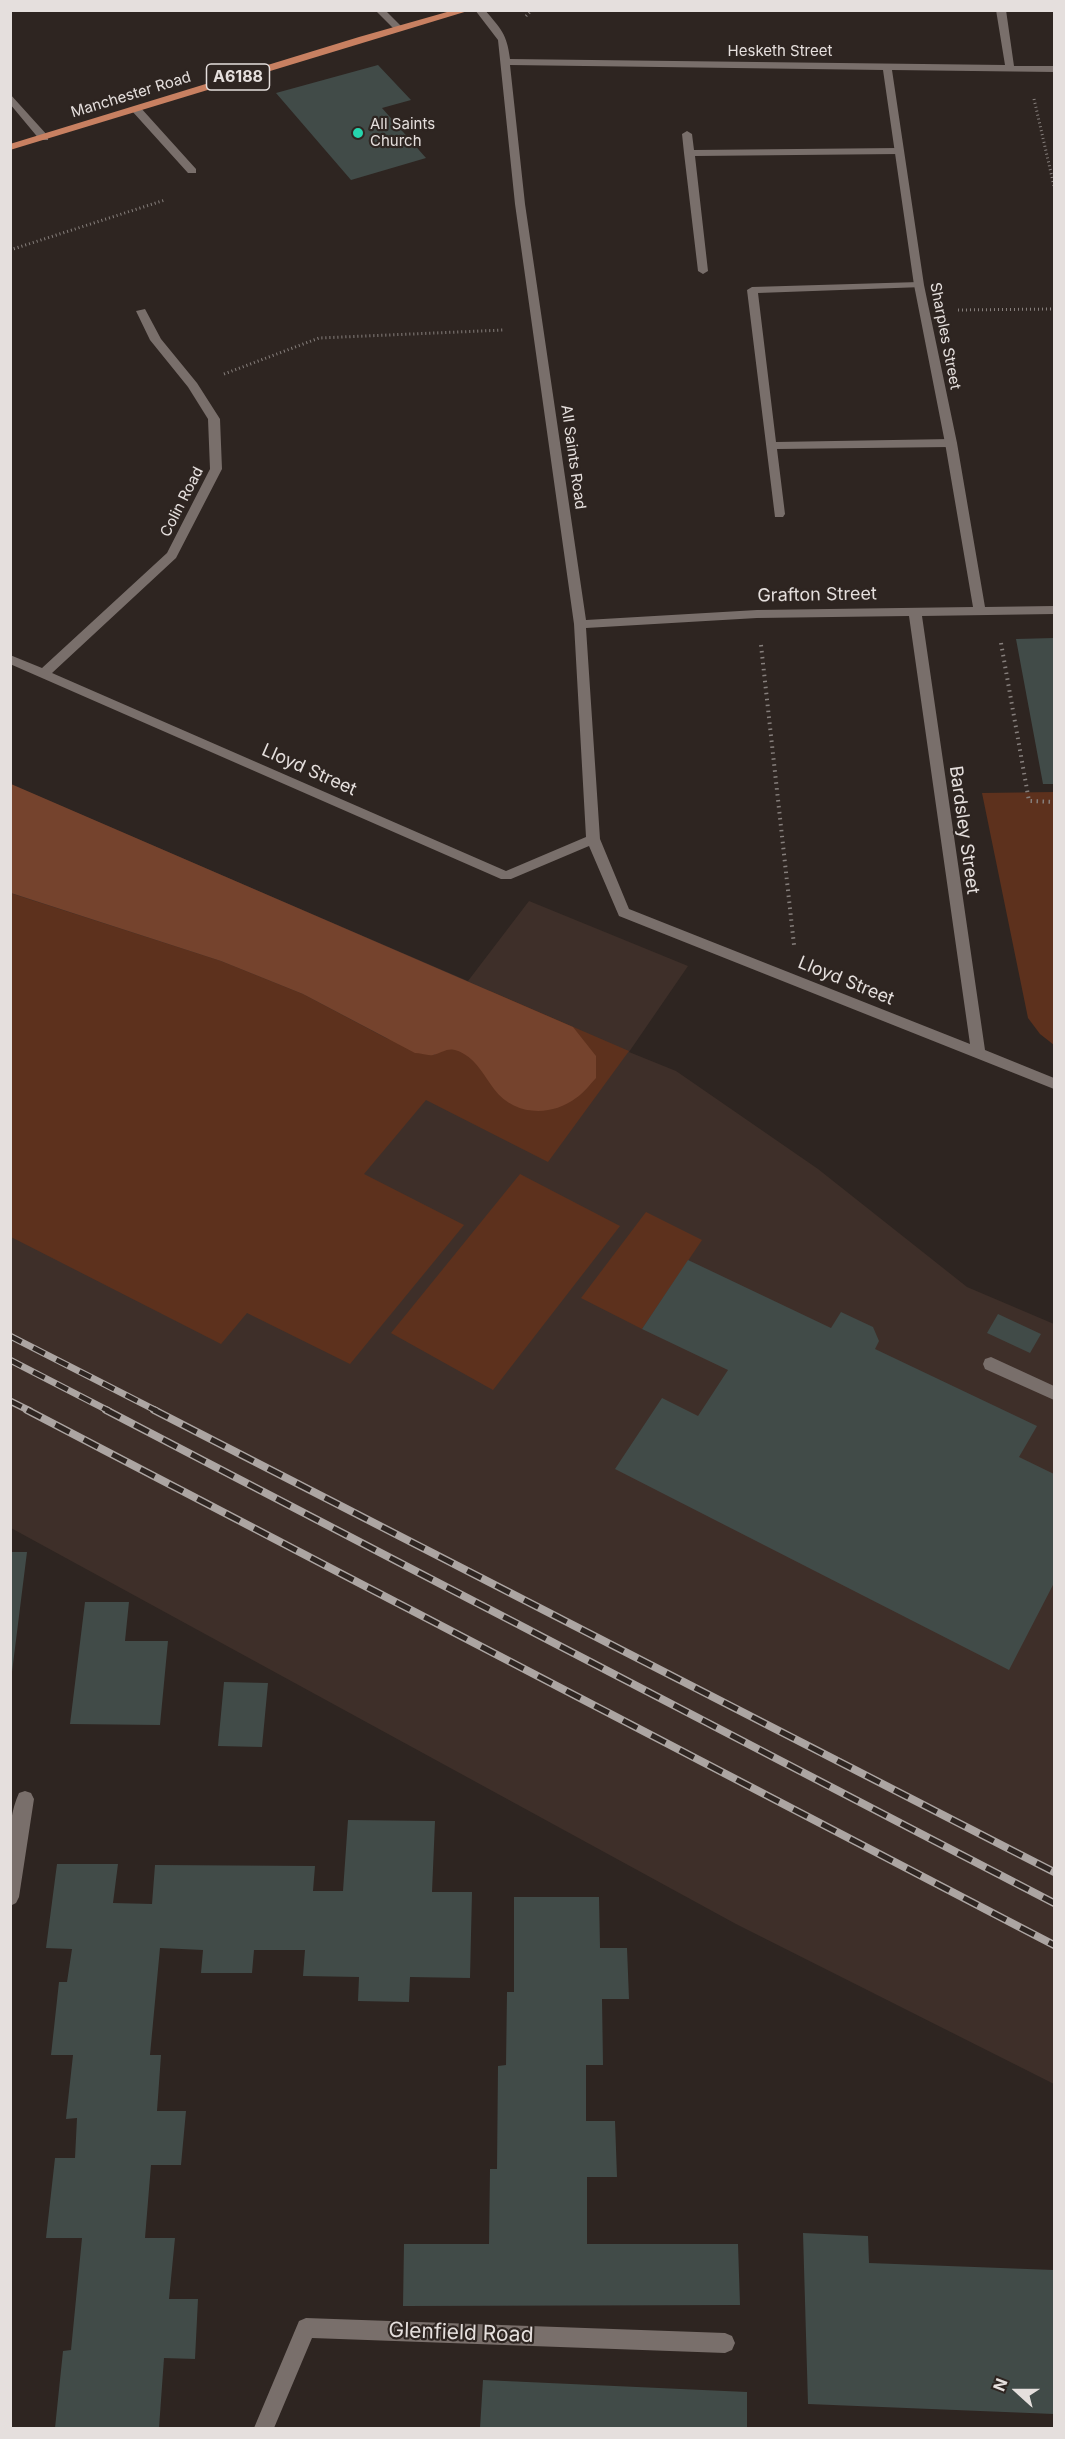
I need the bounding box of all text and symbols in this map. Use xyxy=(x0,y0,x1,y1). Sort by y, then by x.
street label: Hesketh Street xyxy=(728,42,832,60)
road number: A6188 xyxy=(206,64,270,90)
street label: Manchester Road xyxy=(69,68,193,122)
place label: All Saints Church xyxy=(370,115,435,150)
marker: All Saints Church xyxy=(351,126,365,140)
street label: Sharples Street xyxy=(926,281,964,391)
street label: All Saints Road xyxy=(557,404,589,510)
street label: Colin Road xyxy=(157,464,207,540)
street label: Grafton Street xyxy=(757,583,877,607)
street label: Lloyd Street xyxy=(258,739,360,801)
street label: Bardsley Street xyxy=(944,764,984,896)
street label: Lloyd Street xyxy=(795,952,897,1010)
street label: Glenfield Road xyxy=(388,2318,534,2348)
north arrow xyxy=(987,2361,1047,2421)
text: N xyxy=(989,2375,1012,2394)

